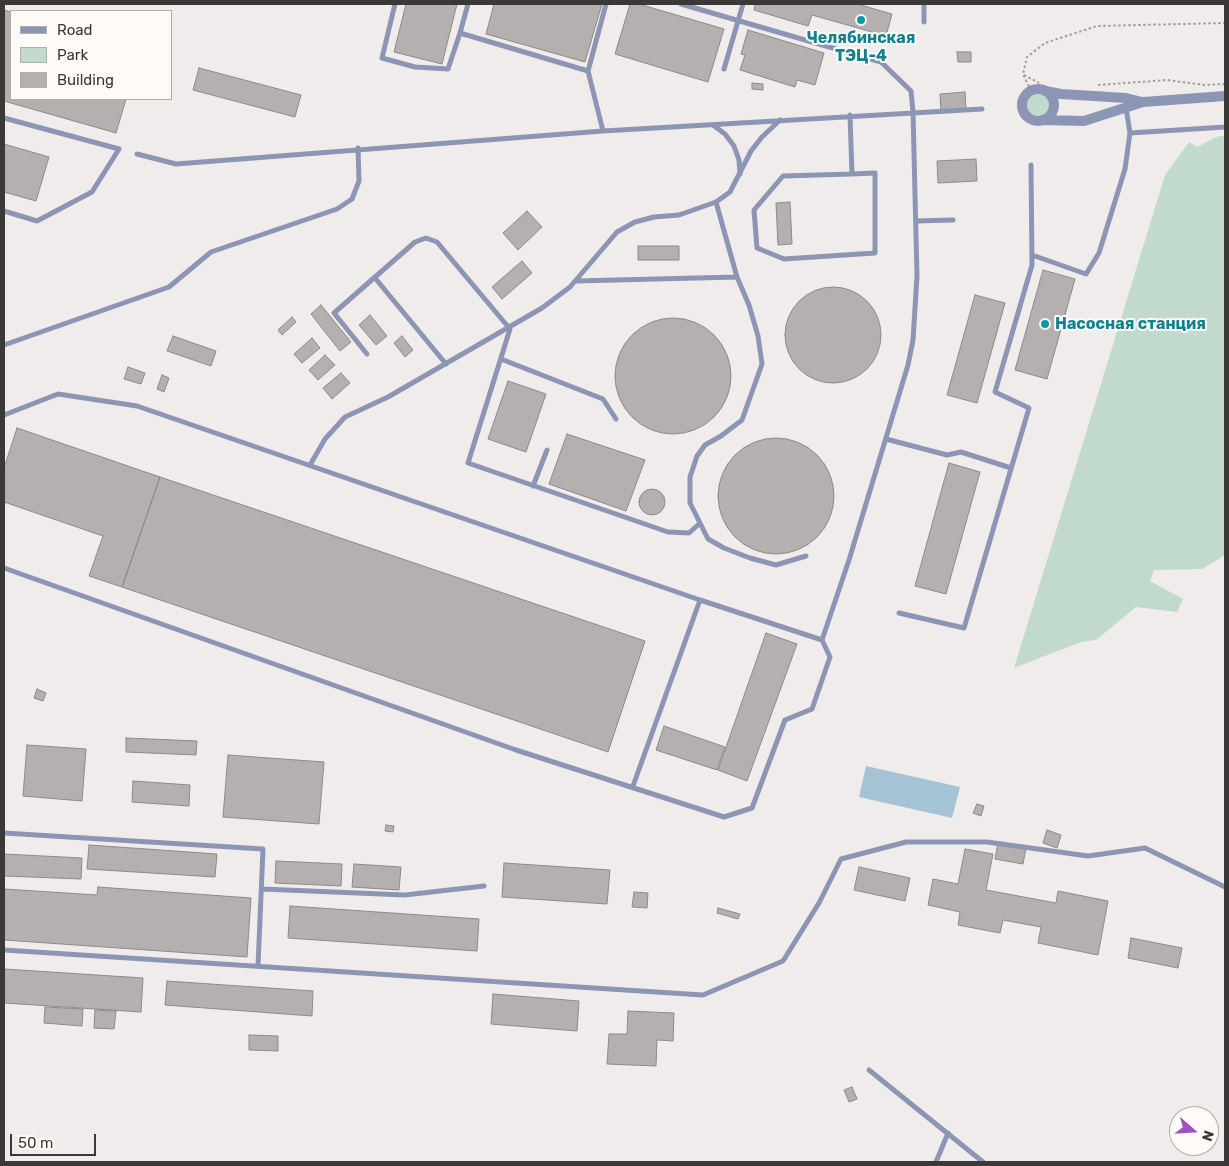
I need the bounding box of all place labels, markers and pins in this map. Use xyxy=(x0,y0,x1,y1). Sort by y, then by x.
marker: Челябинская ТЭЦ-4 xyxy=(855,14,867,26)
place label: Челябинская ТЭЦ-4 xyxy=(807,28,915,66)
place label: Насосная станция xyxy=(1055,314,1206,334)
marker: Насосная станция xyxy=(1039,318,1051,330)

